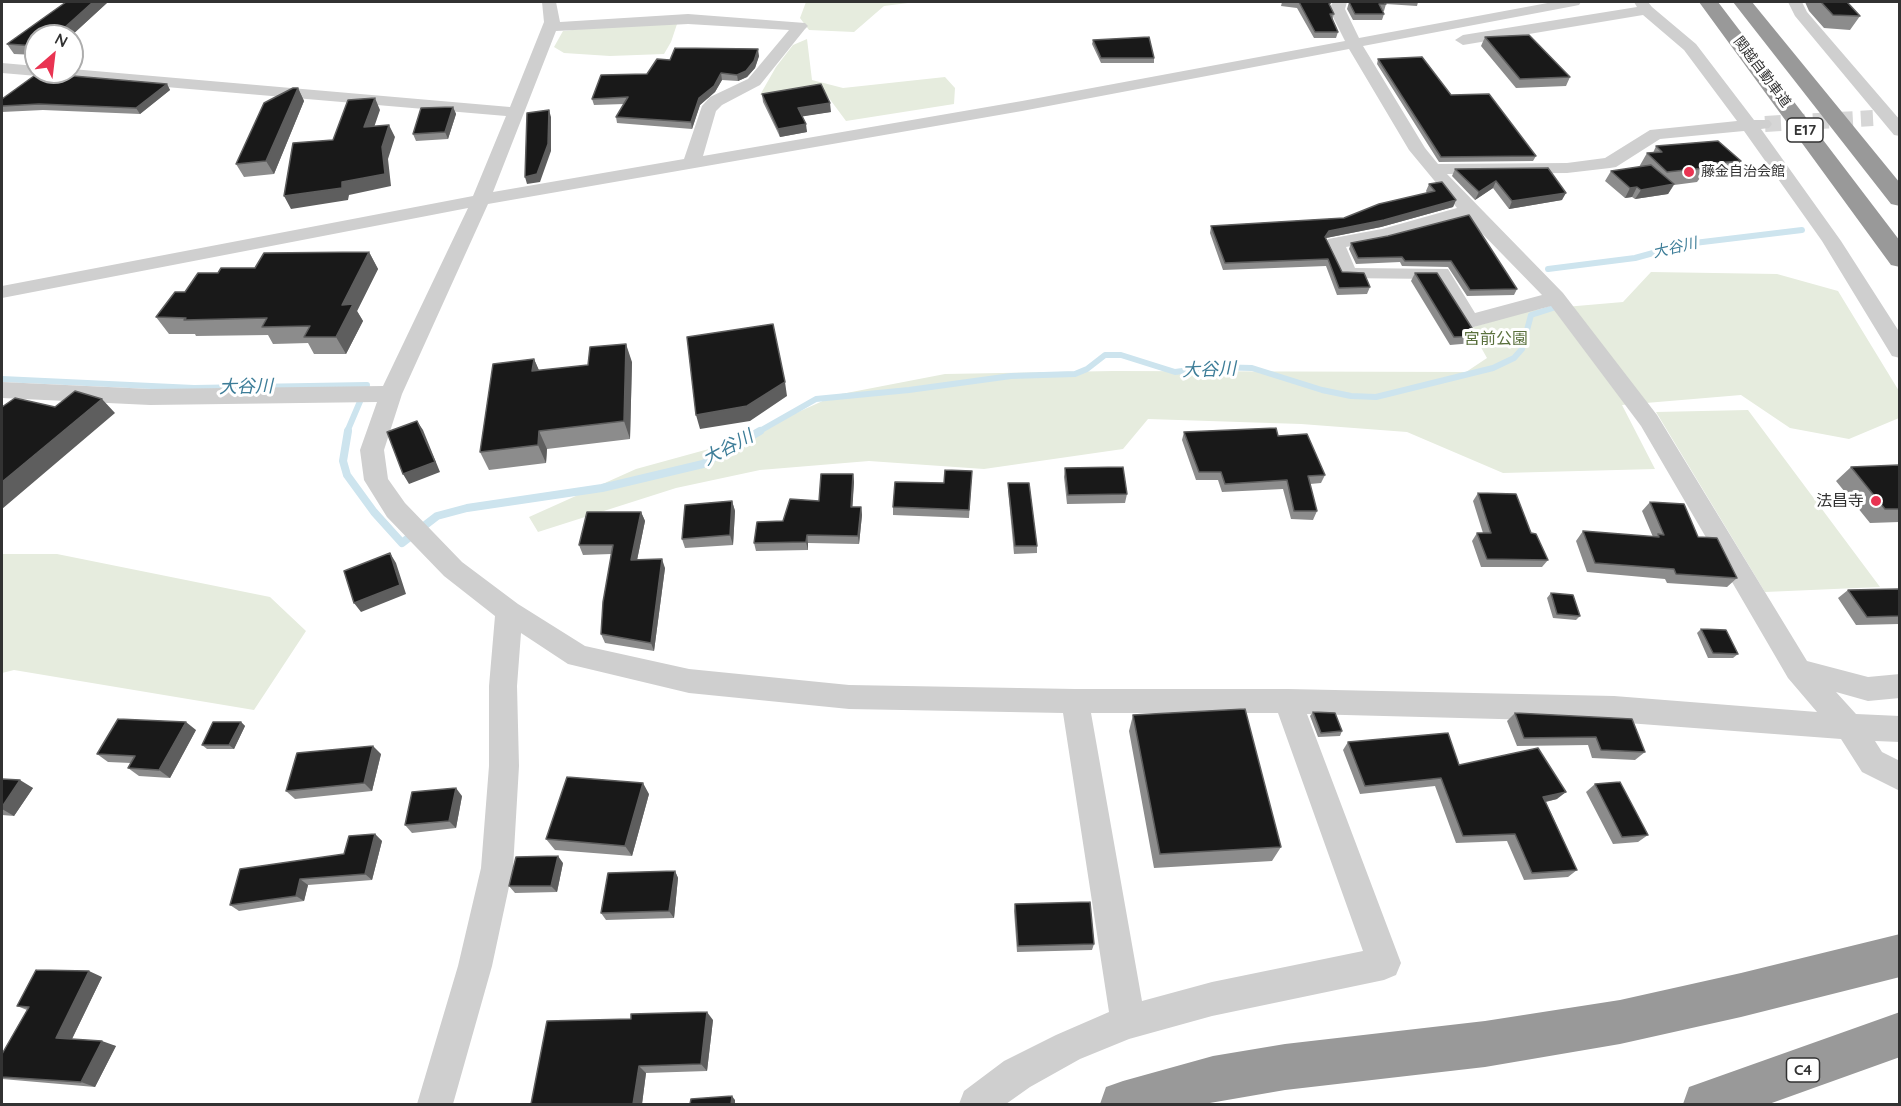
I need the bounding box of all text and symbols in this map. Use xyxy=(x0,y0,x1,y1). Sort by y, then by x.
north arrow xyxy=(24,24,84,84)
text: N xyxy=(52,28,71,51)
street label: 関越自動車道 xyxy=(1730,33,1794,111)
road number: E17 xyxy=(1787,118,1823,142)
place label: 藤金自治会館 xyxy=(1701,164,1785,180)
marker: 藤金自治会館 xyxy=(1682,165,1696,179)
water label: 大谷川 xyxy=(1651,234,1699,262)
park label: 宮前公園 xyxy=(1464,329,1528,349)
water label: 大谷川 xyxy=(1182,358,1236,382)
water label: 大谷川 xyxy=(219,376,273,398)
water label: 大谷川 xyxy=(699,426,757,470)
place label: 法昌寺 xyxy=(1816,491,1864,511)
marker: 法昌寺 xyxy=(1869,494,1883,508)
road number: C4 xyxy=(1786,1058,1820,1082)

